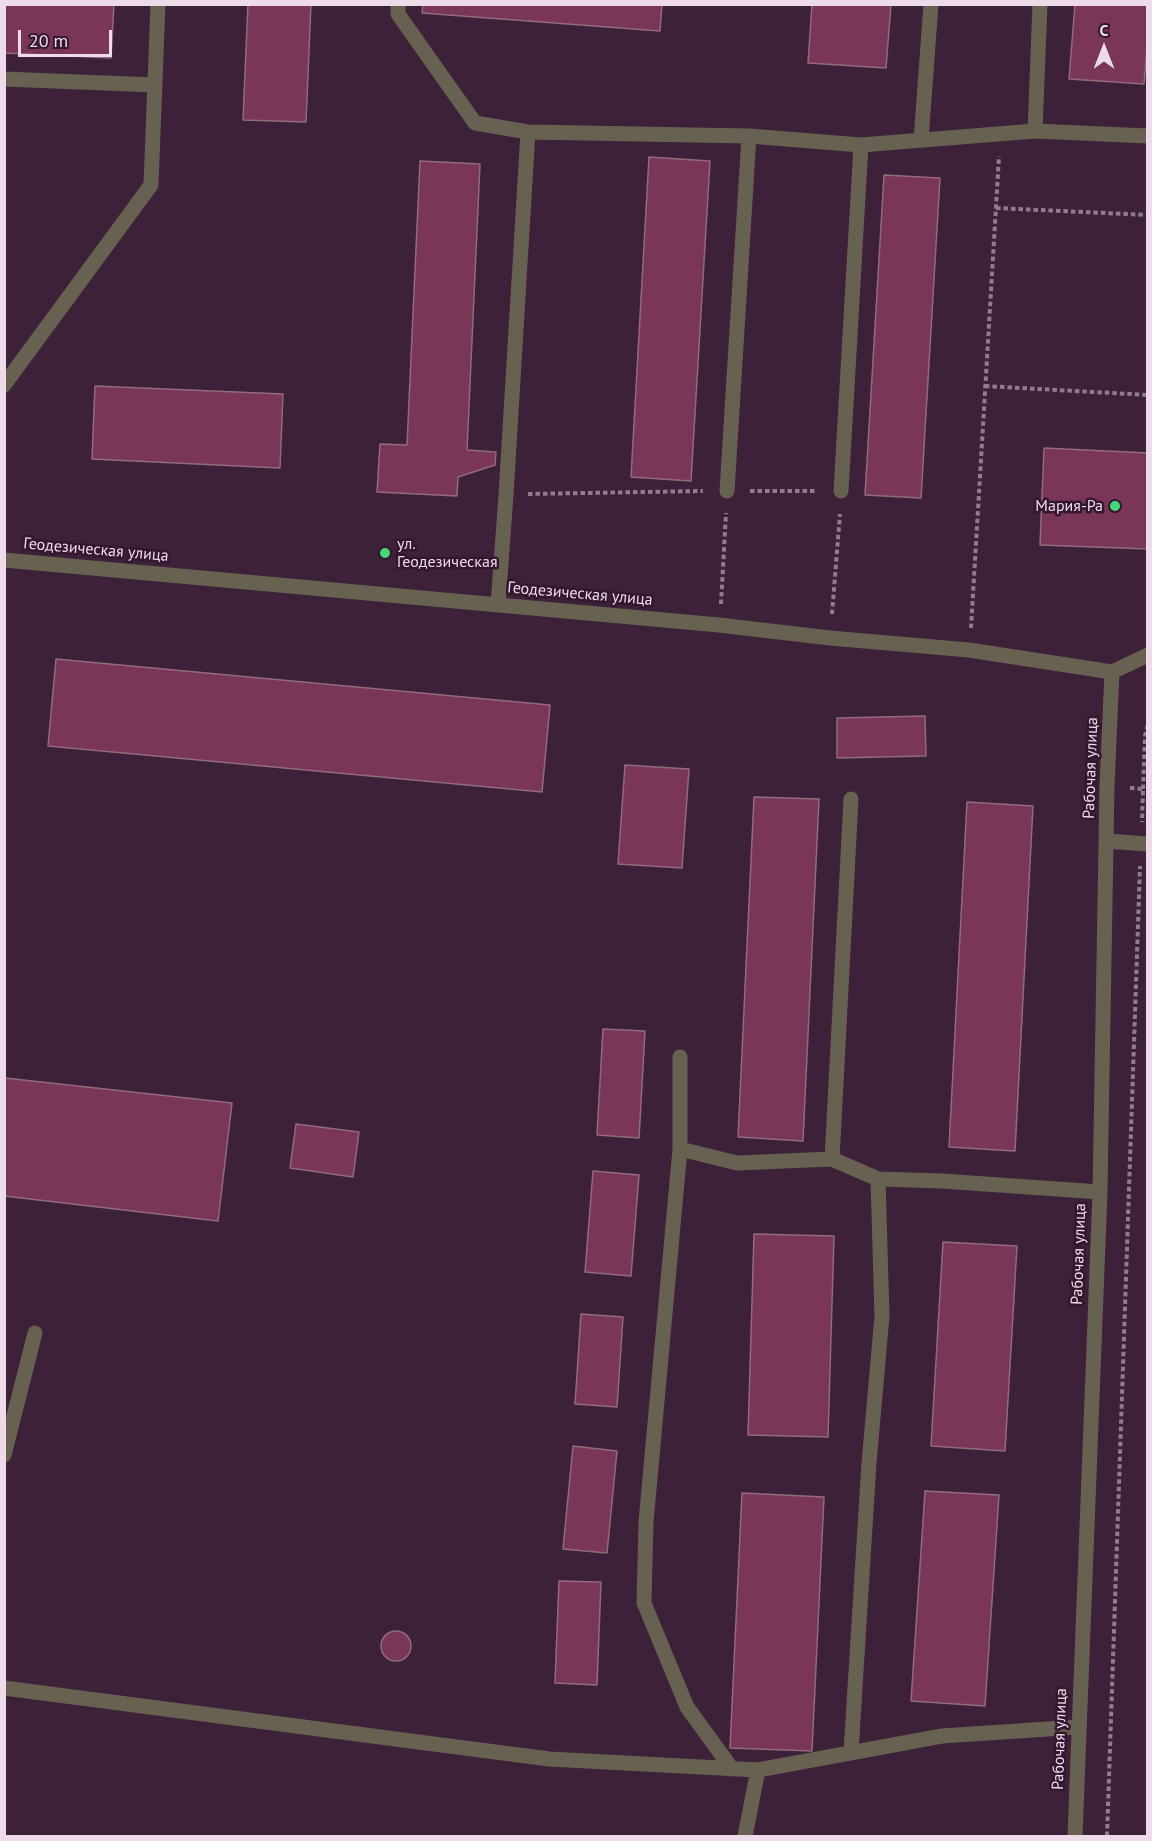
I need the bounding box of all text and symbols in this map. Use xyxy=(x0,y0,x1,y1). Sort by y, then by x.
scale bar xyxy=(21,18,116,56)
north arrow xyxy=(1074,18,1134,78)
text: С xyxy=(1100,20,1108,40)
text: 20 m xyxy=(29,29,68,52)
place label: Мария-Ра xyxy=(1035,496,1103,516)
marker: Мария-Ра xyxy=(1108,499,1122,513)
street label: Геодезическая улица xyxy=(23,534,169,566)
place label: ул. Геодезическая xyxy=(397,534,498,572)
marker: ул. Геодезическая xyxy=(378,546,392,560)
street label: Геодезическая улица xyxy=(507,578,653,610)
street label: Рабочая улица xyxy=(1080,717,1102,819)
street label: Рабочая улица xyxy=(1068,1203,1090,1305)
street label: Рабочая улица xyxy=(1049,1688,1071,1790)

